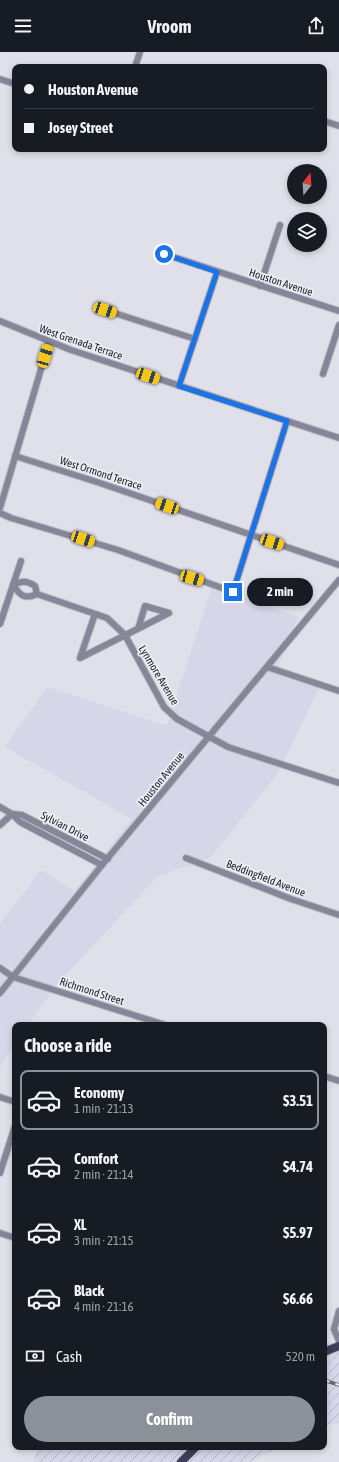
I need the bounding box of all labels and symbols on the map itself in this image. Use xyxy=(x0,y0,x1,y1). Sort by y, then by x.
north arrow xyxy=(287,164,327,204)
route start xyxy=(155,245,173,263)
street label: Houston Avenue xyxy=(248,266,314,298)
car xyxy=(92,301,118,319)
street label: West Grenada Terrace xyxy=(38,322,124,362)
car xyxy=(36,343,54,369)
car xyxy=(135,367,161,385)
street label: West Ormond Terrace xyxy=(58,454,144,492)
car xyxy=(154,496,180,516)
car xyxy=(70,530,96,548)
car xyxy=(259,533,285,551)
car xyxy=(179,569,205,587)
callout: 2 min xyxy=(247,578,313,606)
route end xyxy=(224,583,242,601)
street label: Lynmore Avenue xyxy=(137,643,181,707)
street label: Houston Avenue xyxy=(135,749,187,809)
street label: Sylvian Drive xyxy=(39,809,91,843)
street label: Beddingfield Avenue xyxy=(225,857,307,899)
street label: Richmond Street xyxy=(58,975,126,1007)

